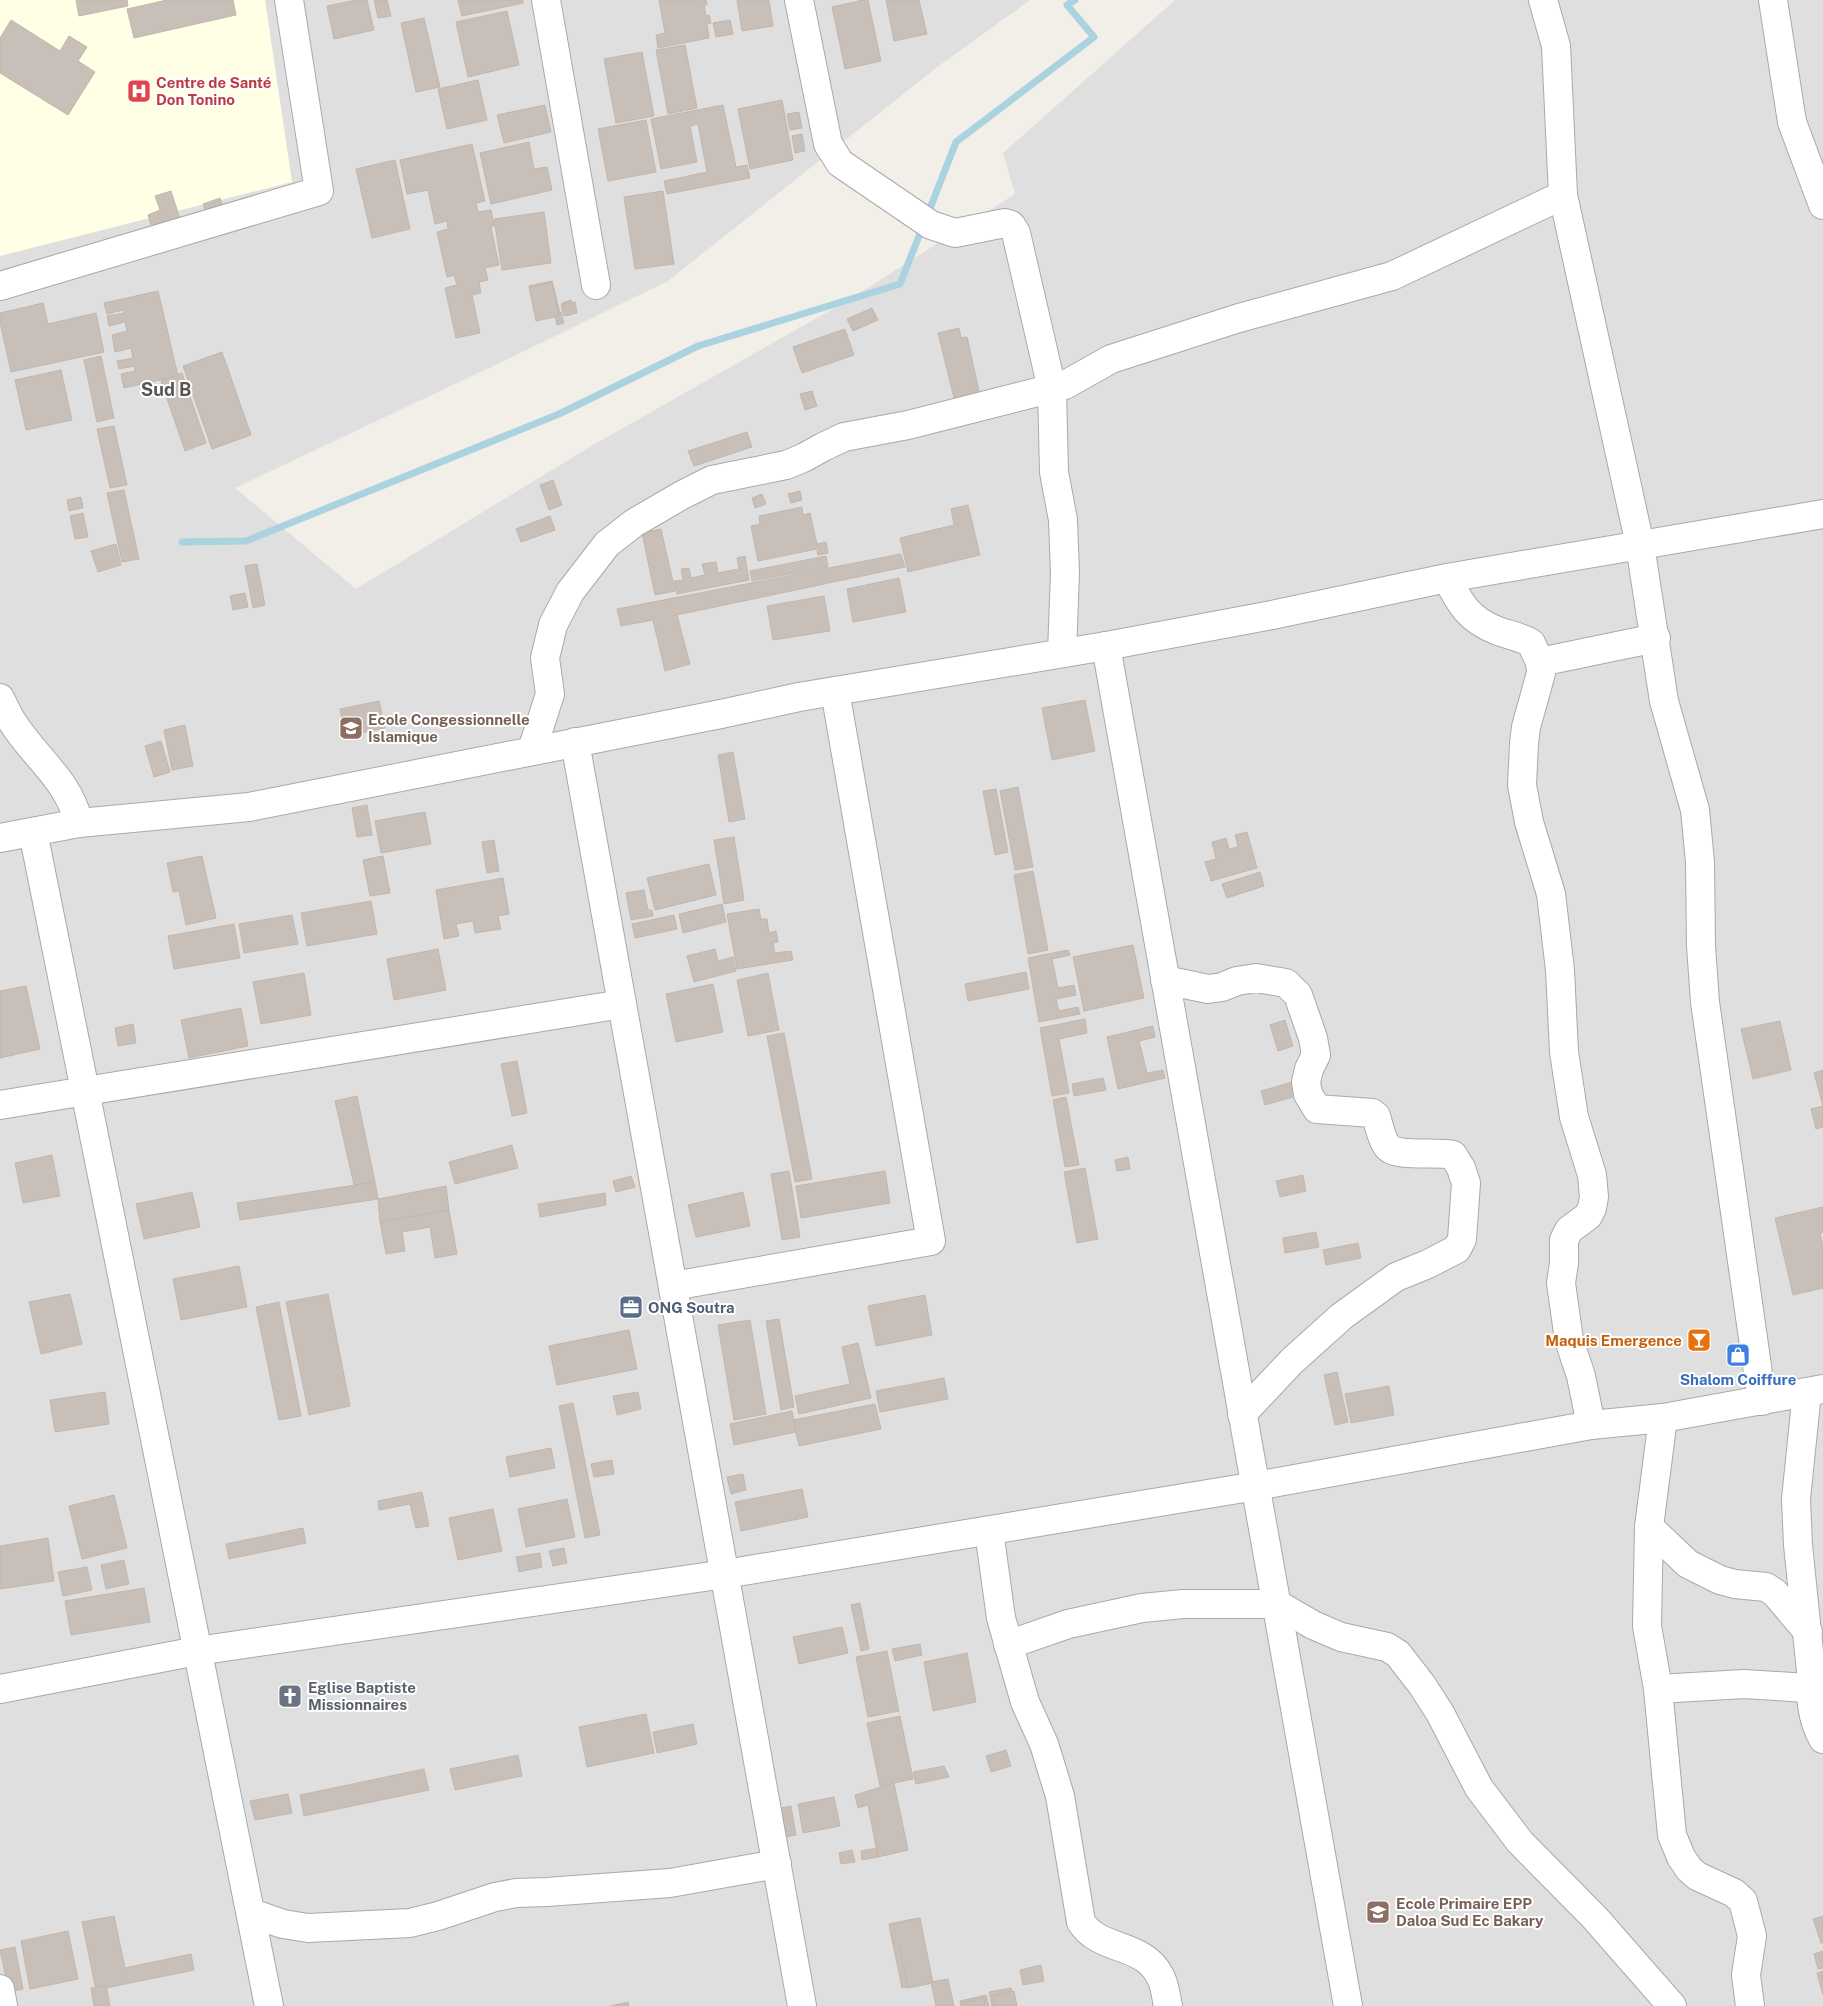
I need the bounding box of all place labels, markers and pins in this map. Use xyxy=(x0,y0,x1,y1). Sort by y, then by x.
place label: Centre de Santé Don Tonino xyxy=(156,74,272,108)
hospital icon: Centre de Santé Don Tonino xyxy=(126,78,152,104)
place label: Ecole Congessionnelle Islamique xyxy=(368,711,530,745)
school or university icon: Ecole Congessionnelle Islamique xyxy=(338,715,364,741)
office icon: ONG Soutra xyxy=(618,1294,644,1320)
place label: ONG Soutra xyxy=(648,1299,734,1316)
bar icon: Maquis Emergence xyxy=(1686,1327,1712,1353)
place label: Maquis Emergence xyxy=(1545,1332,1682,1349)
shop icon: Shalom Coiffure xyxy=(1725,1342,1751,1368)
place label: Shalom Coiffure xyxy=(1680,1371,1796,1388)
place label: Eglise Baptiste Missionnaires xyxy=(308,1679,416,1713)
church icon: Eglise Baptiste Missionnaires xyxy=(277,1683,303,1709)
place label: Ecole Primaire EPP Daloa Sud Ec Bakary xyxy=(1396,1895,1544,1929)
school or university icon: Ecole Primaire EPP Daloa Sud Ec Bakary xyxy=(1365,1899,1391,1925)

